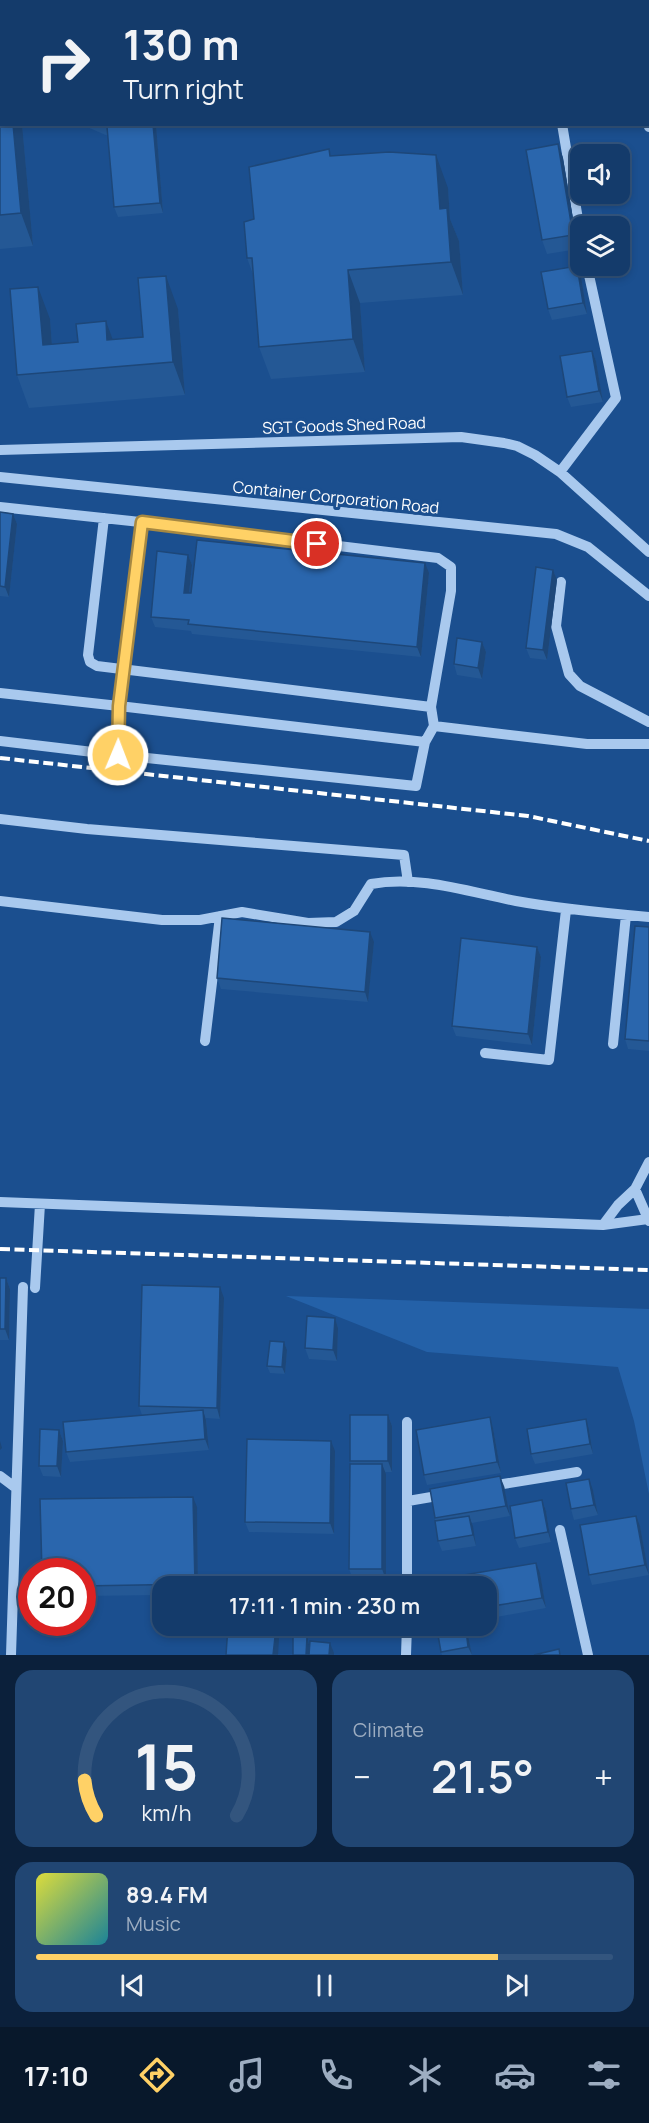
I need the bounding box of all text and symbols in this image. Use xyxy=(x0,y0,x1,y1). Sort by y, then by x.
text: 130 m xyxy=(123,15,240,73)
icon: right xyxy=(24,24,102,102)
text: Turn right xyxy=(123,70,244,107)
map controls xyxy=(570,144,630,276)
button: sound xyxy=(570,144,630,204)
button: layers xyxy=(570,216,630,276)
street label: SGT Goods Shed Road xyxy=(262,411,426,439)
street label: Container Corporation Road xyxy=(232,475,440,519)
pin xyxy=(291,518,342,569)
icon: arrive xyxy=(300,527,333,560)
position arrow xyxy=(86,723,150,787)
speed limit sign: 20 xyxy=(18,1558,96,1636)
text: 17:11 · 1 min · 230 m xyxy=(229,1591,420,1621)
text: Climate xyxy=(353,1716,424,1743)
text: 15 xyxy=(134,1723,198,1809)
text: 21.5° xyxy=(431,1745,534,1807)
text: − xyxy=(353,1754,371,1799)
text: + xyxy=(594,1754,613,1799)
text: km/h xyxy=(141,1798,191,1827)
text: 89.4 FM xyxy=(126,1880,208,1910)
text: Music xyxy=(126,1910,181,1937)
icon: previous xyxy=(116,1969,149,2002)
icon: pause xyxy=(308,1969,341,2002)
icon: next xyxy=(500,1969,533,2002)
icon: directions xyxy=(136,2054,178,2096)
icon: music xyxy=(226,2054,268,2096)
icon: phone xyxy=(315,2054,357,2096)
icon: climate xyxy=(404,2054,446,2096)
icon: car xyxy=(494,2054,536,2096)
icon: filters xyxy=(583,2054,625,2096)
text: 17:10 xyxy=(24,2057,89,2094)

